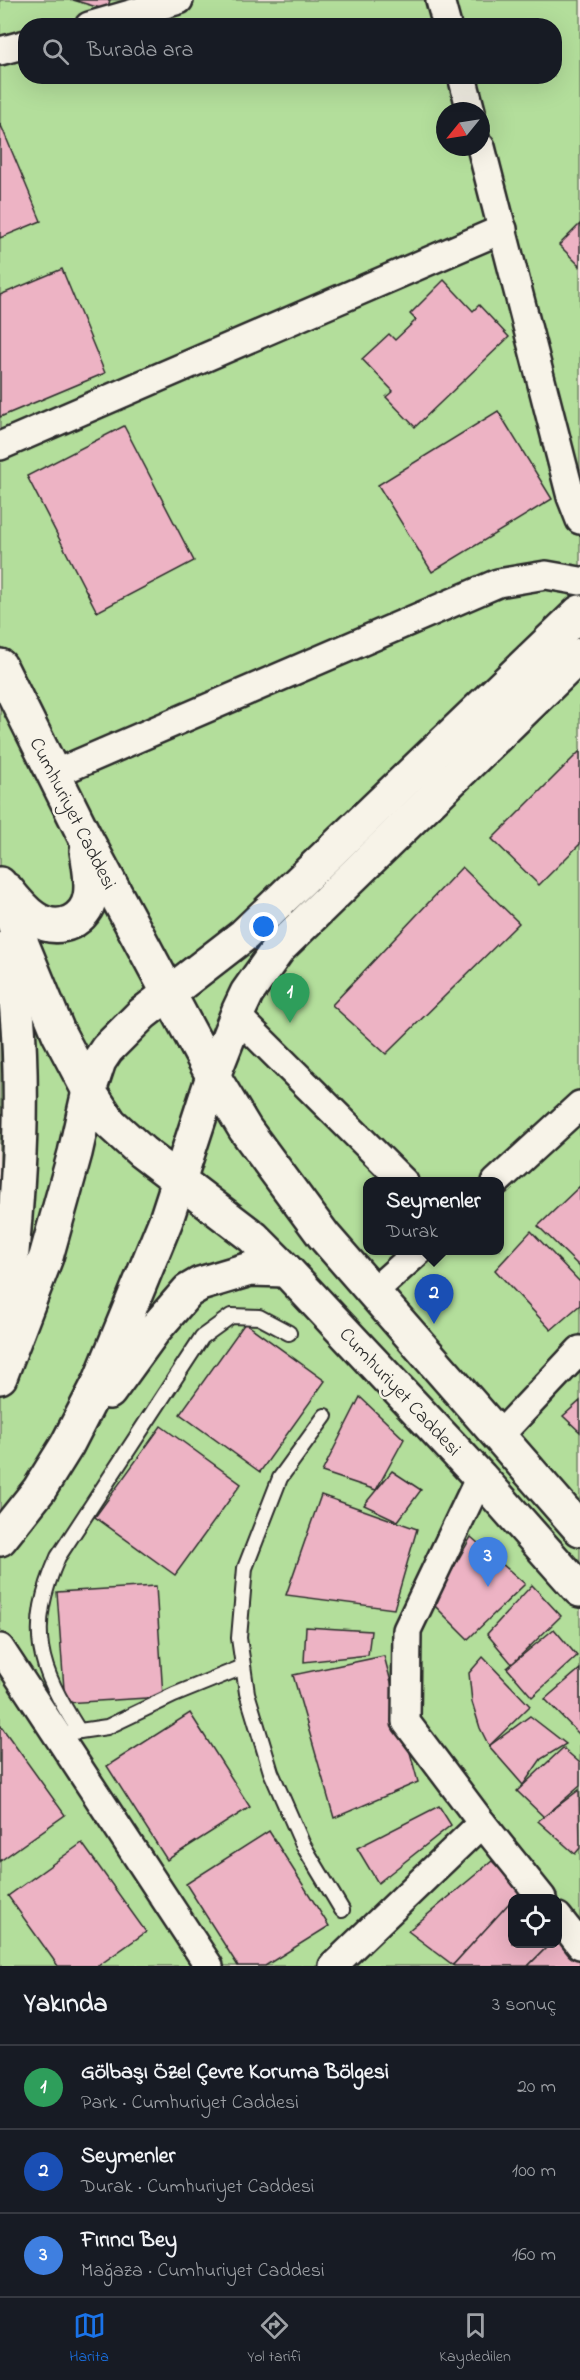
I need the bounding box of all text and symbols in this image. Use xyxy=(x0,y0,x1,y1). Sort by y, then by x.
search box xyxy=(18,18,562,84)
icon: search xyxy=(39,35,72,68)
text: Burada ara xyxy=(87,35,193,67)
north arrow xyxy=(436,102,490,156)
street label: Cumhuriyet Caddesi xyxy=(21,733,123,895)
your location xyxy=(249,912,278,941)
pin: 1 xyxy=(270,974,310,1023)
popup xyxy=(363,1177,504,1255)
text: Seymenler xyxy=(386,1186,481,1218)
text: Durak xyxy=(386,1218,438,1247)
pin: 2 xyxy=(414,1274,454,1324)
street label: Cumhuriyet Caddesi xyxy=(331,1322,467,1464)
pin: 3 xyxy=(468,1538,508,1587)
map controls xyxy=(508,1894,562,1948)
button: locate xyxy=(508,1894,562,1948)
text: Yakında xyxy=(24,1986,108,2024)
text: 3 sonuç xyxy=(492,1991,556,2020)
text: Gölbaşı Özel Çevre Koruma Bölgesi xyxy=(81,2057,389,2089)
text: 1 xyxy=(40,2073,47,2102)
text: 20 m xyxy=(517,2073,556,2102)
text: Park · Cumhuriyet Caddesi xyxy=(81,2089,299,2118)
text: Seymenler xyxy=(81,2141,175,2173)
text: 2 xyxy=(39,2157,48,2186)
text: 100 m xyxy=(512,2157,556,2186)
text: Durak · Cumhuriyet Caddesi xyxy=(81,2173,314,2202)
text: Fırıncı Bey xyxy=(81,2225,177,2257)
text: 3 xyxy=(39,2241,48,2270)
text: 160 m xyxy=(512,2241,556,2270)
text: Mağaza · Cumhuriyet Caddesi xyxy=(81,2257,325,2286)
tab: Harita xyxy=(69,2309,109,2369)
tab: Yol tarifi xyxy=(247,2309,301,2369)
tab: Kaydedilen xyxy=(439,2309,511,2369)

